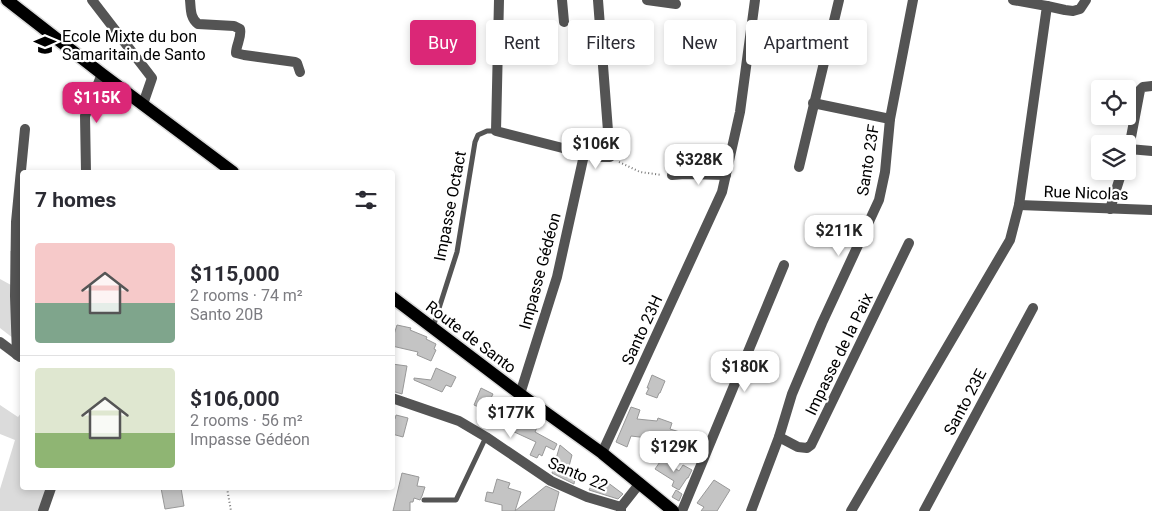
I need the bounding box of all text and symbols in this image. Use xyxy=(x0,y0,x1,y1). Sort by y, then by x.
chip: Buy xyxy=(410,20,476,65)
chip: Rent xyxy=(486,20,558,65)
chip: Filters xyxy=(568,20,654,65)
chip: New xyxy=(664,20,736,65)
chip: Apartment xyxy=(746,20,867,65)
place label: Ecole Mixte du bon Samaritain de Santo xyxy=(62,27,206,64)
school or university icon: Ecole Mixte du bon Samaritain de Santo xyxy=(32,32,58,58)
map controls xyxy=(1091,80,1136,180)
button: locate xyxy=(1091,80,1136,125)
pin: $115K xyxy=(62,82,132,124)
text: $115K xyxy=(74,88,120,107)
street label: Santo 23F xyxy=(853,123,883,197)
pin: $106K xyxy=(561,128,631,170)
text: $106K xyxy=(573,134,619,153)
button: layers xyxy=(1091,135,1136,180)
pin: $328K xyxy=(664,144,734,186)
street label: Impasse Octact xyxy=(430,149,470,263)
text: $328K xyxy=(676,150,722,169)
street label: Rue Nicolas xyxy=(1043,182,1129,204)
icon: filters xyxy=(352,186,380,214)
text: 7 homes xyxy=(35,188,116,212)
street label: Impasse Gédéon xyxy=(515,211,565,331)
pin: $211K xyxy=(804,214,874,257)
text: $211K xyxy=(816,221,862,240)
text: $115,000 xyxy=(190,262,280,286)
icon: home xyxy=(75,263,135,323)
text: 2 rooms · 74 m² xyxy=(190,286,303,305)
street label: Impasse de la Paix xyxy=(801,290,877,418)
street label: Santo 23H xyxy=(618,292,666,368)
street label: Route de Santo xyxy=(422,297,520,377)
text: Santo 20B xyxy=(190,305,263,324)
pin: $180K xyxy=(710,350,780,393)
text: $180K xyxy=(722,357,768,376)
street label: Santo 23E xyxy=(940,366,990,438)
text: $106,000 xyxy=(190,387,280,411)
icon: home xyxy=(75,388,135,448)
pin: $177K xyxy=(476,396,546,439)
text: $177K xyxy=(488,403,534,422)
text: 2 rooms · 56 m² xyxy=(190,411,303,430)
text: Impasse Gédéon xyxy=(190,430,310,449)
pin: $129K xyxy=(639,430,709,473)
text: $129K xyxy=(651,437,697,456)
street label: Santo 22 xyxy=(545,453,611,495)

